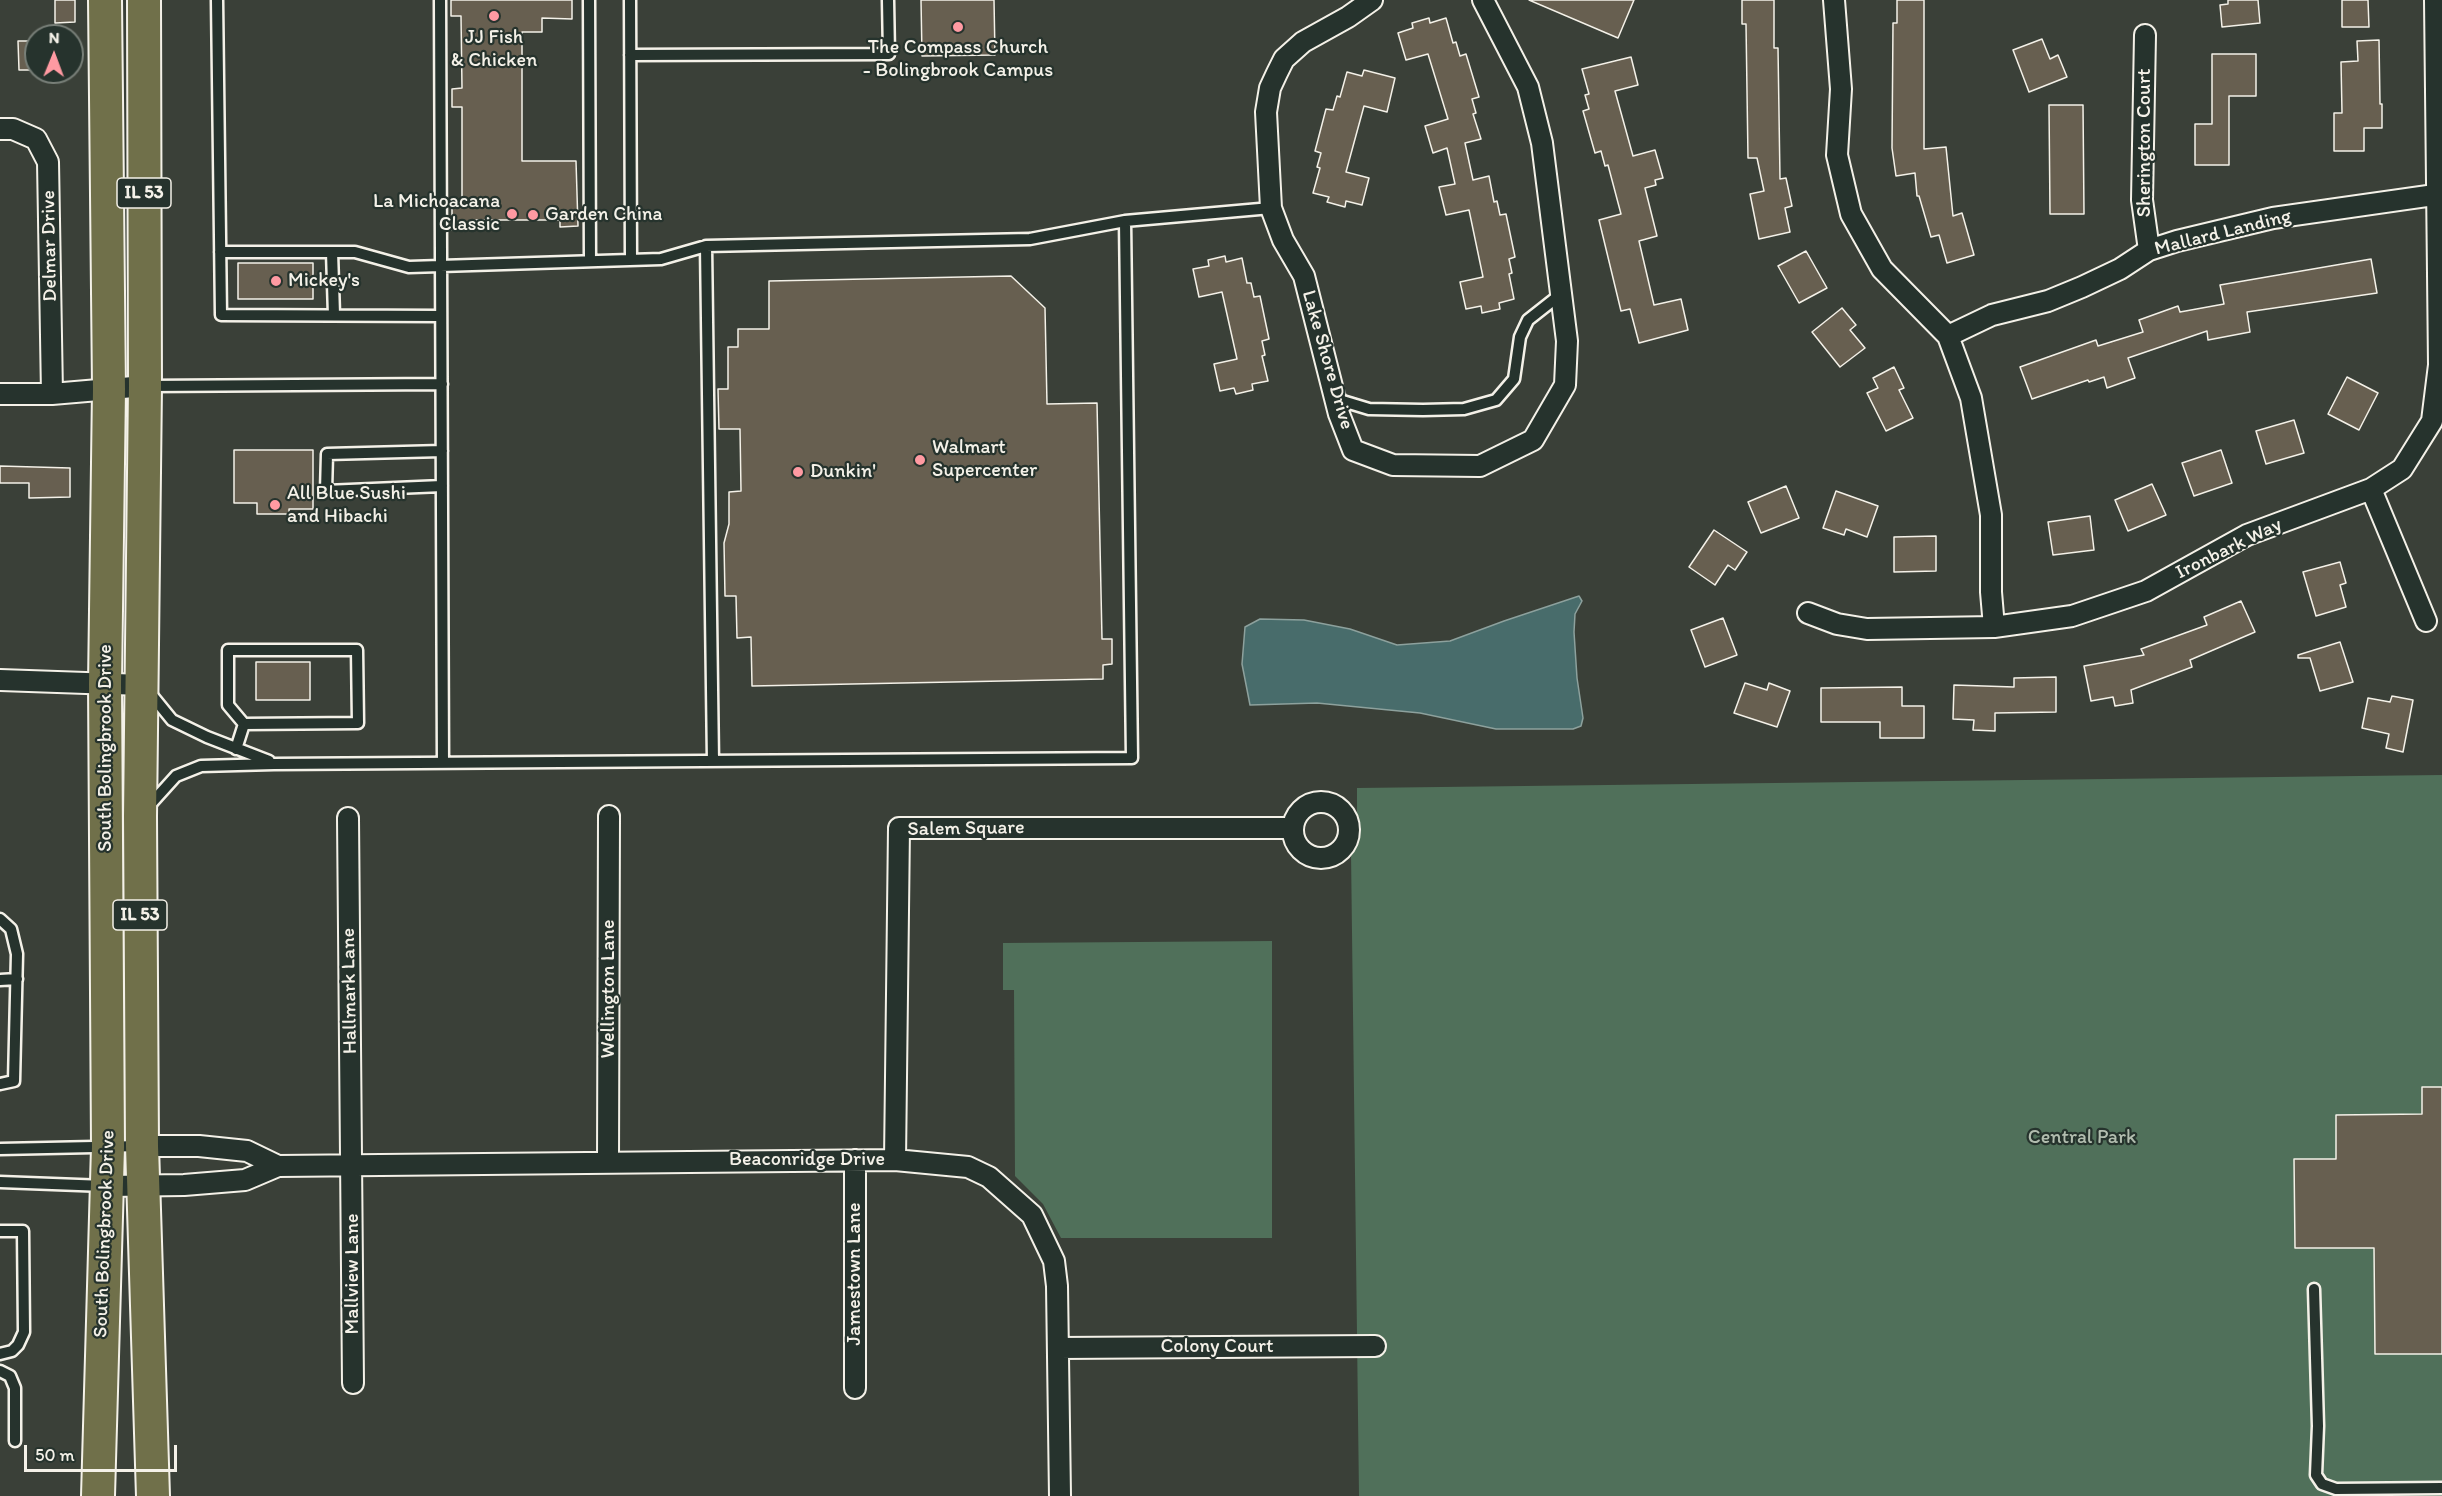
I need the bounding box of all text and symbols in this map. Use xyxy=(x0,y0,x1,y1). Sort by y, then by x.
marker: JJ Fish & Chicken xyxy=(487,9,501,23)
marker: The Compass Church - Bolingbrook Campus xyxy=(951,20,965,34)
north arrow xyxy=(24,24,84,84)
place label: JJ Fish & Chicken xyxy=(451,26,537,73)
text: N xyxy=(49,28,60,47)
place label: The Compass Church - Bolingbrook Campus xyxy=(863,36,1053,83)
street label: Sherington Court xyxy=(2133,69,2157,217)
road number: IL 53 xyxy=(117,178,171,208)
street label: Delmar Drive xyxy=(37,190,63,302)
place label: La Michoacana Classic xyxy=(373,190,500,237)
place label: Garden China xyxy=(545,203,662,227)
street label: Mallard Landing xyxy=(2152,204,2294,262)
marker: La Michoacana Classic xyxy=(505,207,519,221)
marker: Garden China xyxy=(526,208,540,222)
place label: Mickey's xyxy=(288,269,360,293)
marker: Mickey's xyxy=(269,274,283,288)
street label: Lake Shore Drive xyxy=(1296,288,1358,432)
place label: Walmart Supercenter xyxy=(932,436,1037,483)
marker: Walmart Supercenter xyxy=(913,453,927,467)
place label: Dunkin' xyxy=(810,460,876,484)
marker: Dunkin' xyxy=(791,465,805,479)
place label: All Blue Sushi and Hibachi xyxy=(287,482,406,529)
marker: All Blue Sushi and Hibachi xyxy=(268,498,282,512)
street label: Ironbark Way xyxy=(2172,513,2286,585)
street label: South Bolingbrook Drive xyxy=(94,644,118,852)
street label: Salem Square xyxy=(907,816,1025,842)
road number: IL 53 xyxy=(113,900,167,930)
street label: Wellington Lane xyxy=(597,920,621,1058)
street label: Hallmark Lane xyxy=(337,928,363,1054)
park label: Central Park xyxy=(2028,1126,2136,1150)
street label: South Bolingbrook Drive xyxy=(89,1130,121,1338)
street label: Beaconridge Drive xyxy=(729,1148,885,1172)
street label: Jamestown Lane xyxy=(843,1203,867,1345)
street label: Mallview Lane xyxy=(341,1214,365,1334)
street label: Colony Court xyxy=(1161,1335,1273,1359)
scale bar xyxy=(27,1433,180,1471)
text: 50 m xyxy=(35,1444,75,1466)

